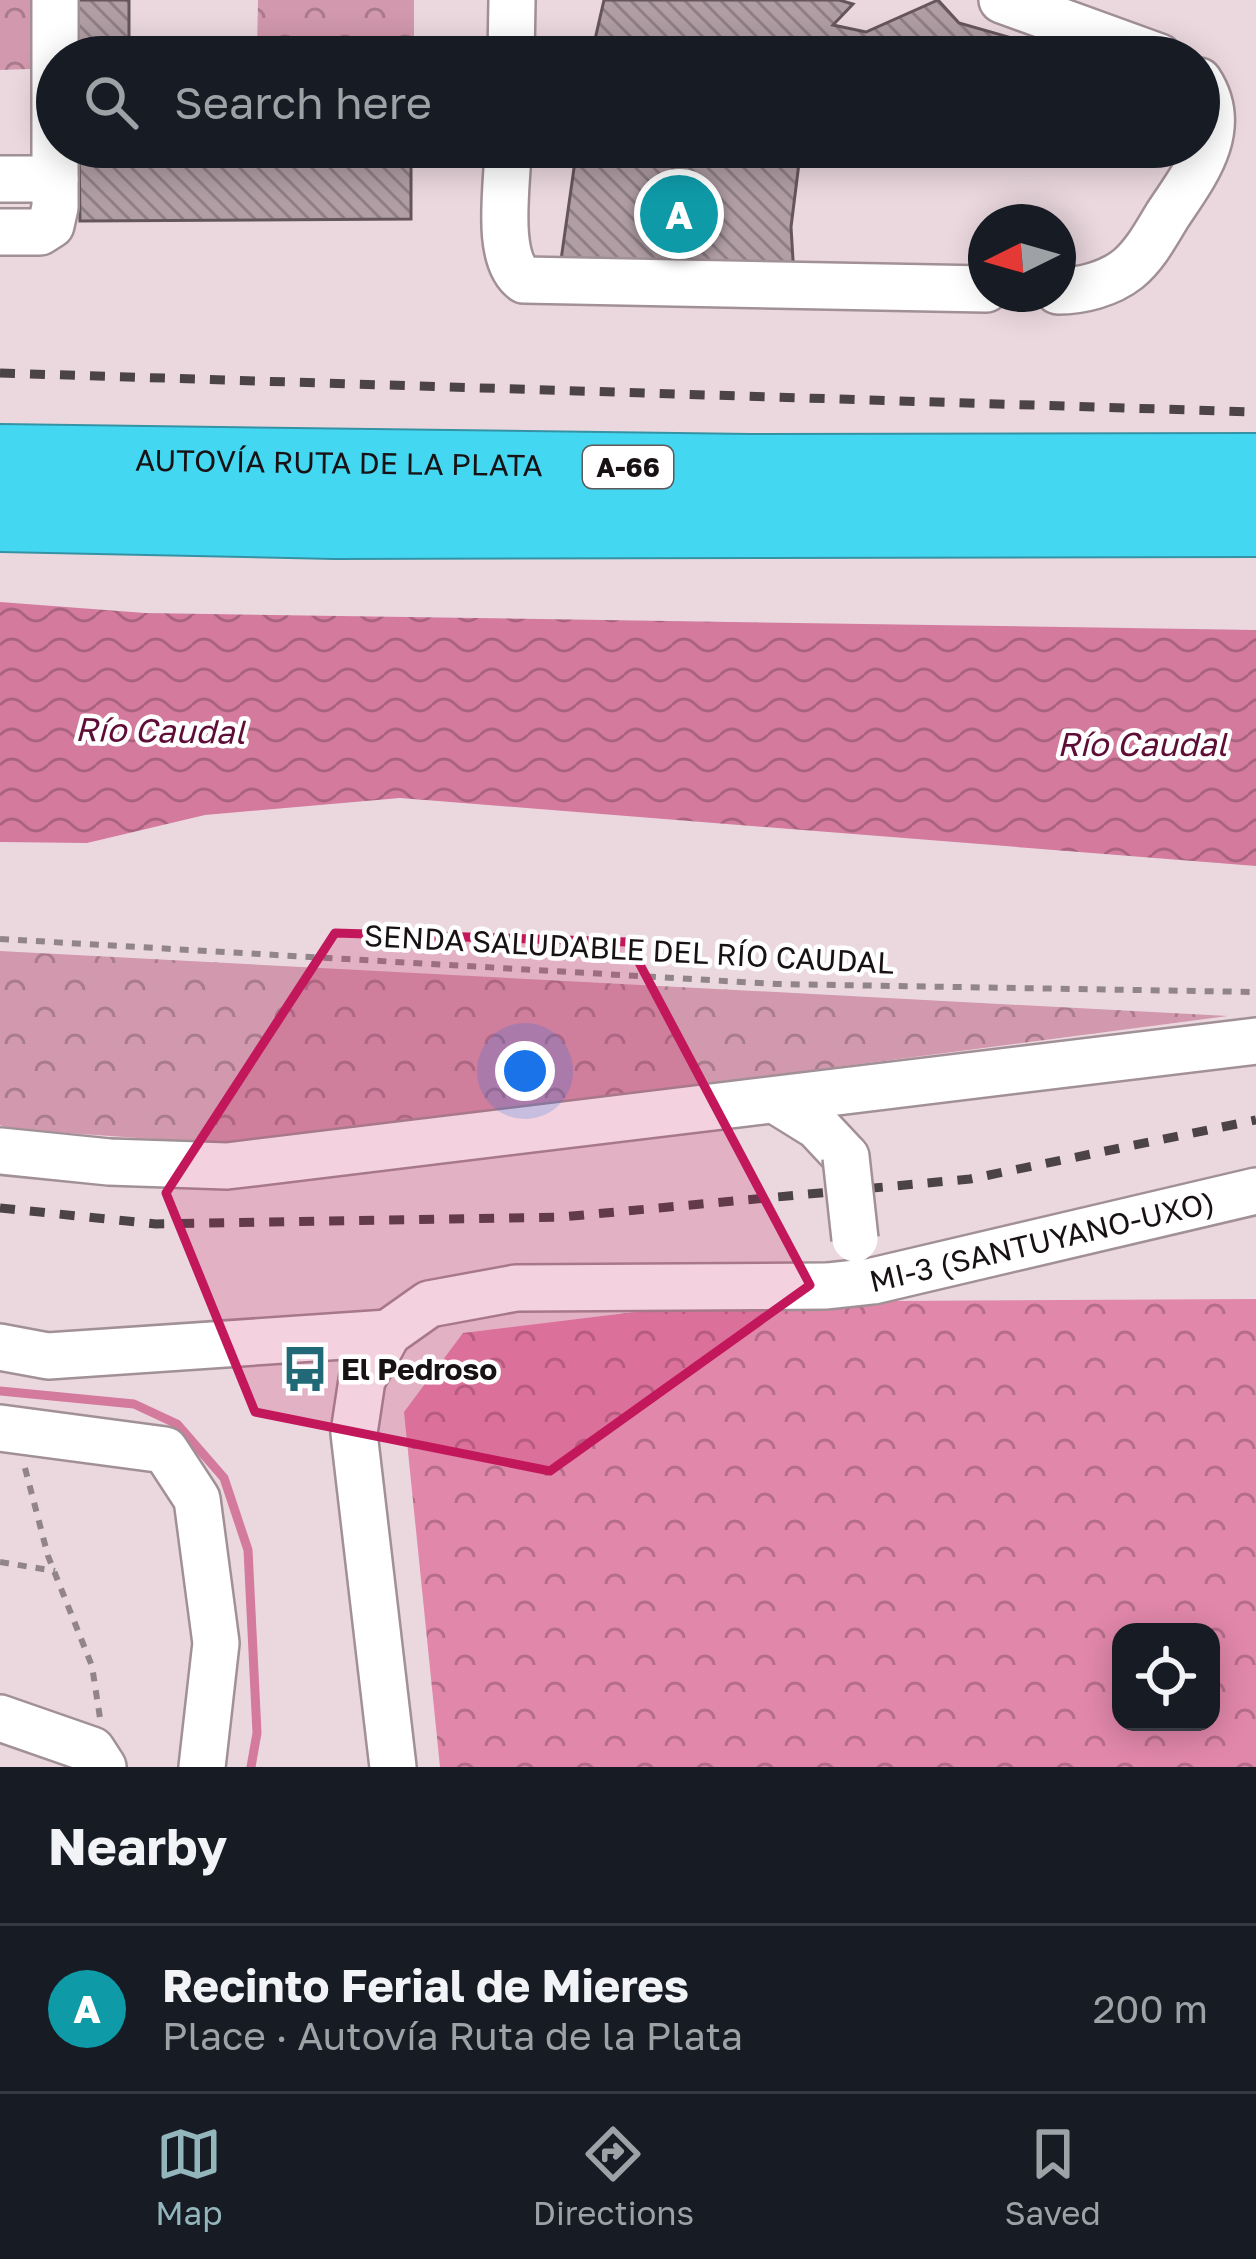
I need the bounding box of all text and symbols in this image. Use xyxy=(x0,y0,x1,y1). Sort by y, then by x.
search box xyxy=(36,36,1220,168)
icon: search xyxy=(78,69,144,135)
text: Search here xyxy=(174,75,432,129)
pin: A xyxy=(640,169,718,259)
north arrow xyxy=(968,204,1076,312)
street label: AUTOVÍA RUTA DE LA PLATA xyxy=(135,442,543,483)
road number: A-66 xyxy=(583,446,673,488)
water label: Río Caudal xyxy=(75,709,247,751)
water label: Río Caudal xyxy=(1057,724,1228,763)
street label: SENDA SALUDABLE DEL RÍO CAUDAL xyxy=(363,917,895,981)
your location xyxy=(495,1041,555,1101)
street label: MI-3 (SANTUYANO-UXO) xyxy=(866,1183,1218,1299)
bus stop icon: El Pedroso xyxy=(280,1344,330,1394)
place label: El Pedroso xyxy=(341,1351,497,1387)
map controls xyxy=(1112,1623,1220,1731)
button: locate xyxy=(1112,1623,1220,1731)
text: Nearby xyxy=(48,1815,227,1876)
text: Recinto Ferial de Mieres xyxy=(162,1958,689,2012)
text: A xyxy=(73,1985,101,2032)
text: 200 m xyxy=(1093,1985,1208,2032)
text: Place · Autovía Ruta de la Plata xyxy=(162,2012,743,2059)
tab: Map xyxy=(155,2121,223,2232)
tab: Directions xyxy=(533,2121,694,2232)
tab: Saved xyxy=(1004,2121,1101,2232)

